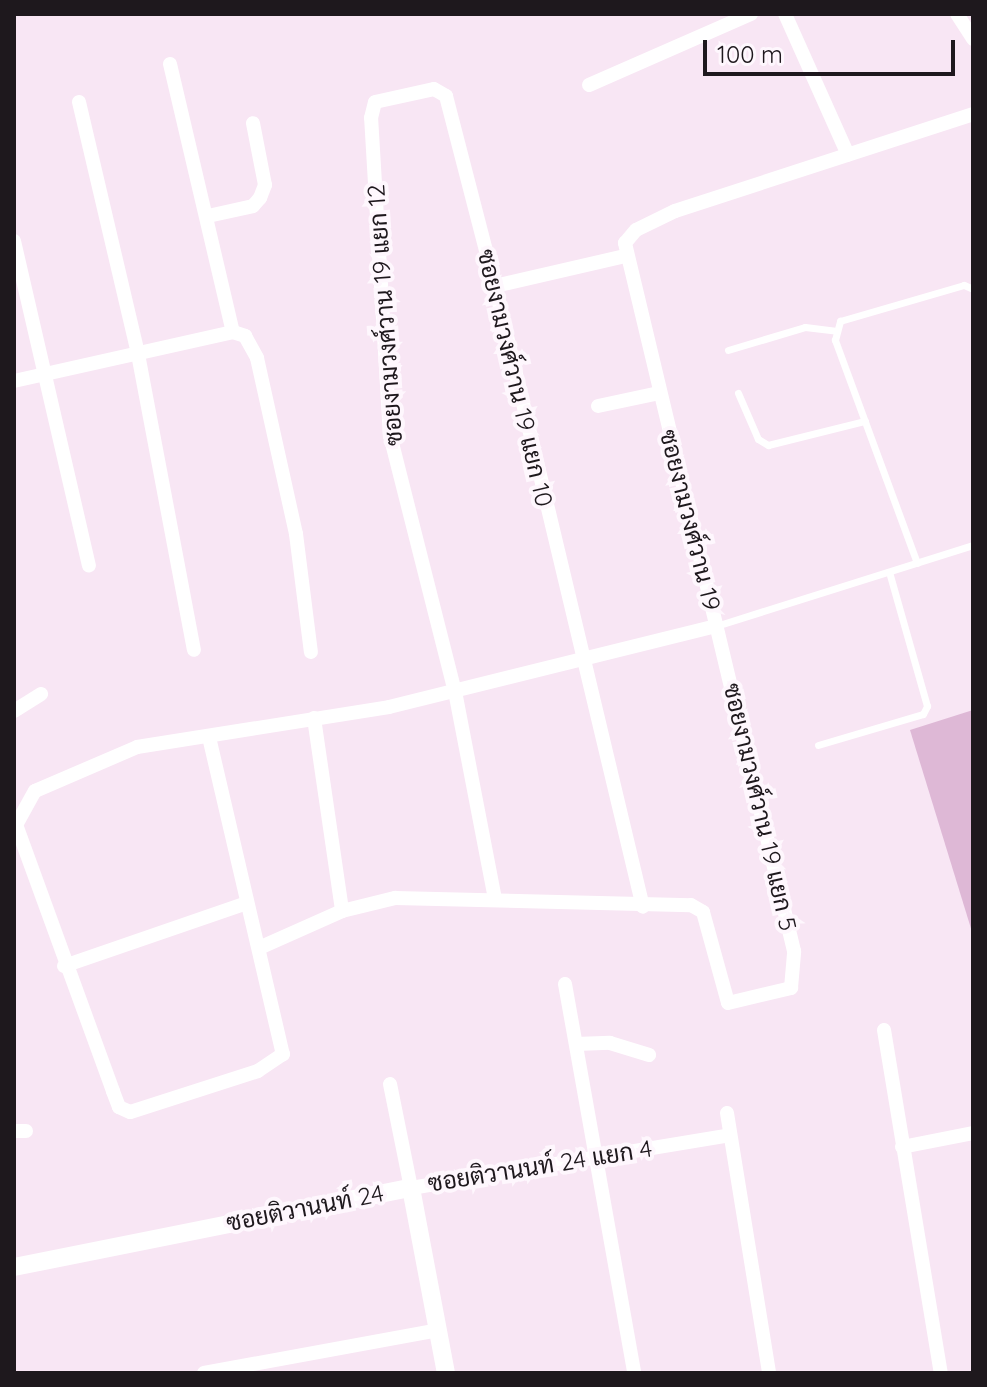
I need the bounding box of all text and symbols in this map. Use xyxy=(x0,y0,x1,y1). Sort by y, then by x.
scale bar xyxy=(707,24,959,74)
text: 100 m xyxy=(717,39,783,69)
street label: ซอยงามวงศ์วาน 19 แยก 12 xyxy=(361,183,409,447)
street label: ซอยงามวงศ์วาน 19 แยก 10 xyxy=(471,247,559,509)
street label: ซอยงามวงศ์วาน 19 xyxy=(654,427,726,613)
street label: ซอยงามวงศ์วาน 19 แยก 5 xyxy=(717,680,803,934)
street label: ซอยติวานนท์ 24 แยก 4 xyxy=(426,1134,654,1198)
street label: ซอยติวานนท์ 24 xyxy=(224,1179,386,1237)

